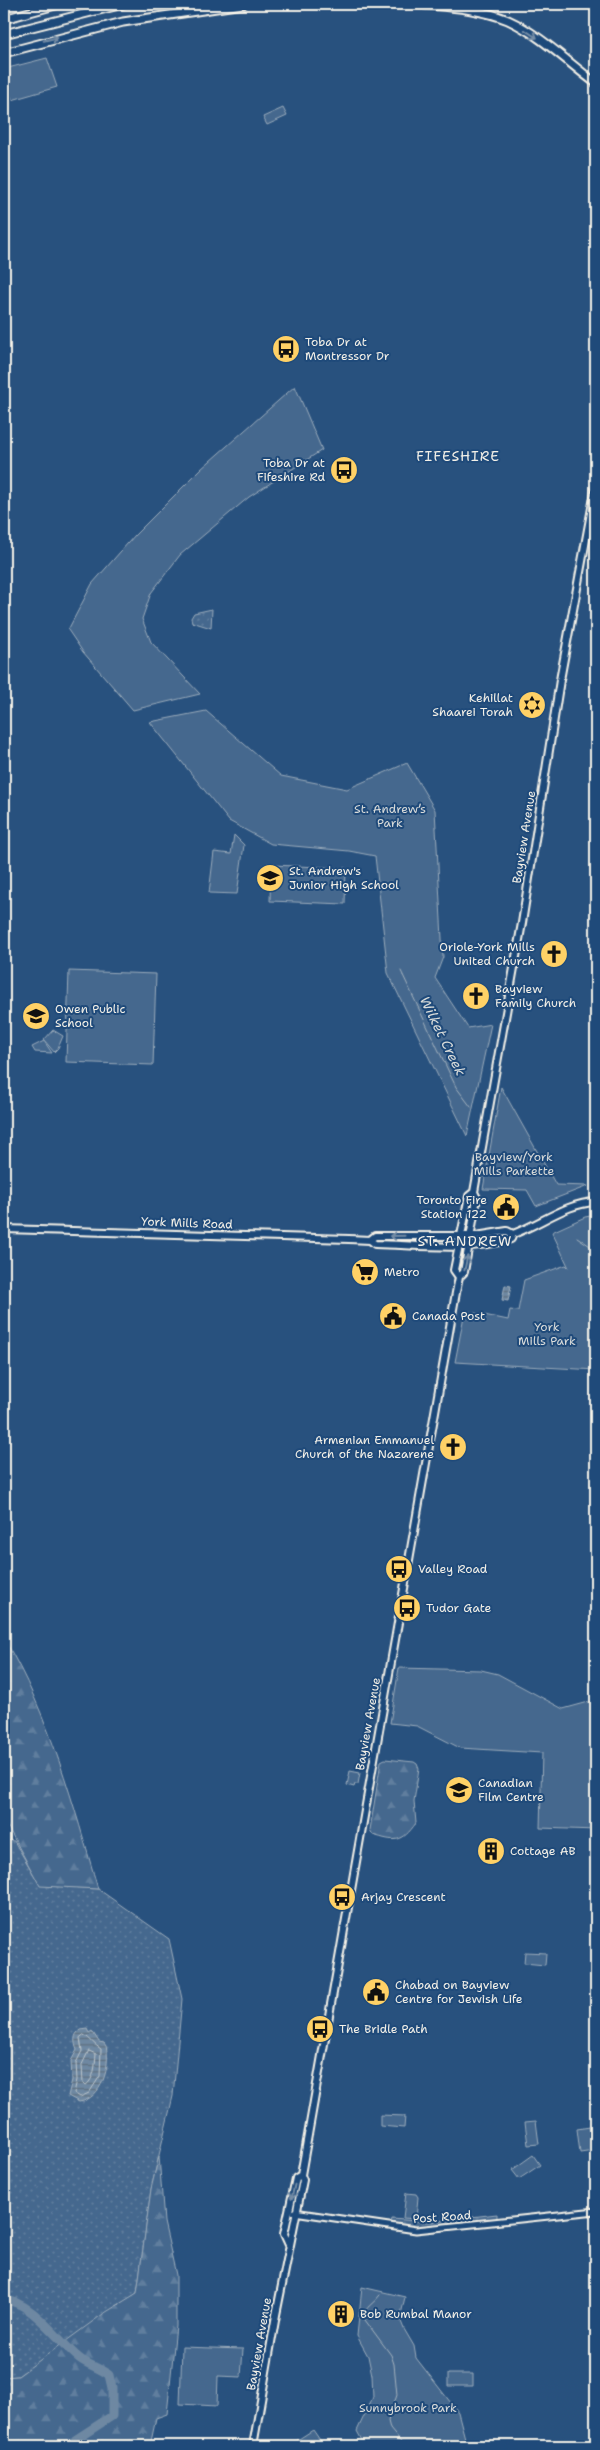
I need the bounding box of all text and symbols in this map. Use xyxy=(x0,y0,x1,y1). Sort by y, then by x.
one-way arrow xyxy=(524,29,538,39)
one-way arrow xyxy=(42,34,58,44)
bus stop icon: Toba Dr at Montressor Dr xyxy=(271,334,301,364)
place label: Toba Dr at Montressor Dr xyxy=(305,334,390,364)
district label: FIFESHIRE xyxy=(416,447,500,465)
place label: Toba Dr at Fifeshire Rd xyxy=(257,455,325,485)
bus stop icon: Toba Dr at Fifeshire Rd xyxy=(329,455,359,485)
place label: Kehillat Shaarei Torah xyxy=(432,690,513,720)
synagogue icon: Kehillat Shaarei Torah xyxy=(517,690,547,720)
street label: Bayview Avenue xyxy=(509,789,539,885)
park label: St. Andrew’s Park xyxy=(354,801,426,831)
school or university icon: St. Andrew's Junior High School xyxy=(255,863,285,893)
place label: St. Andrew's Junior High School xyxy=(289,863,399,893)
place label: Oriole-York Mills United Church xyxy=(439,939,535,969)
church icon: Oriole-York Mills United Church xyxy=(539,939,569,969)
church icon: Bayview Family Church xyxy=(461,981,491,1011)
place label: Bayview Family Church xyxy=(495,981,576,1011)
water label: Wilket Creek xyxy=(416,993,470,1079)
school or university icon: Owen Public School xyxy=(21,1001,51,1031)
place label: Owen Public School xyxy=(55,1001,126,1031)
park label: Bayview/York Mills Parkette xyxy=(474,1149,555,1179)
place label: Toronto Fire Station 122 xyxy=(417,1192,487,1222)
public building icon: Toronto Fire Station 122 xyxy=(491,1192,521,1222)
street label: York Mills Road xyxy=(141,1213,233,1233)
one-way arrow xyxy=(389,1231,406,1241)
district label: ST. ANDREW xyxy=(418,1232,512,1250)
one-way arrow xyxy=(462,1255,471,1271)
supermarket icon: Metro xyxy=(350,1257,380,1287)
place label: Metro xyxy=(384,1264,420,1280)
public building icon: Canada Post xyxy=(378,1301,408,1331)
place label: Canada Post xyxy=(412,1308,485,1324)
park label: York Mills Park xyxy=(518,1319,576,1349)
place label: Armenian Emmanuel Church of the Nazarene xyxy=(295,1432,434,1462)
church icon: Armenian Emmanuel Church of the Nazarene xyxy=(438,1432,468,1462)
bus stop icon: Valley Road xyxy=(384,1554,414,1584)
place label: Valley Road xyxy=(418,1561,488,1577)
bus stop icon: Tudor Gate xyxy=(392,1593,422,1623)
place label: Tudor Gate xyxy=(426,1600,492,1616)
street label: Bayview Avenue xyxy=(352,1676,384,1772)
school or university icon: Canadian Film Centre xyxy=(444,1775,474,1805)
place label: Canadian Film Centre xyxy=(478,1775,544,1805)
building icon: Cottage AB xyxy=(476,1836,506,1866)
place label: Cottage AB xyxy=(510,1843,576,1859)
bus stop icon: Arjay Crescent xyxy=(327,1882,357,1912)
place label: Arjay Crescent xyxy=(361,1889,446,1905)
public building icon: Chabad on Bayview Centre for Jewish Life xyxy=(361,1977,391,2007)
place label: Chabad on Bayview Centre for Jewish Life xyxy=(395,1977,523,2007)
bus stop icon: The Bridle Path xyxy=(305,2014,335,2044)
place label: The Bridle Path xyxy=(339,2021,428,2037)
one-way arrow xyxy=(287,2184,297,2200)
street label: Post Road xyxy=(412,2207,472,2227)
street label: Bayview Avenue xyxy=(243,2296,275,2392)
building icon: Bob Rumbal Manor xyxy=(326,2299,356,2329)
place label: Bob Rumbal Manor xyxy=(360,2306,472,2322)
park label: Sunnybrook Park xyxy=(359,2400,457,2416)

